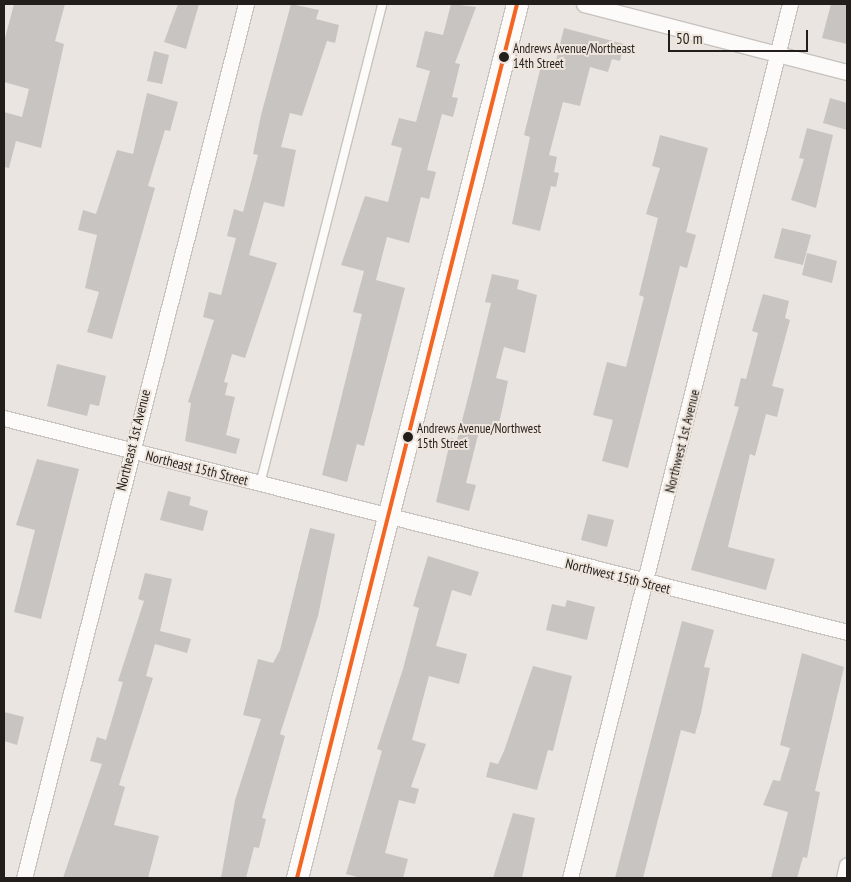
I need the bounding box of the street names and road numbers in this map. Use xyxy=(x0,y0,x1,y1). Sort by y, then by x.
street label: Northwest 1st Avenue xyxy=(661,387,703,495)
street label: Northeast 1st Avenue xyxy=(112,388,154,492)
street label: Northeast 15th Street xyxy=(144,447,250,489)
street label: Northwest 15th Street xyxy=(564,555,672,597)

